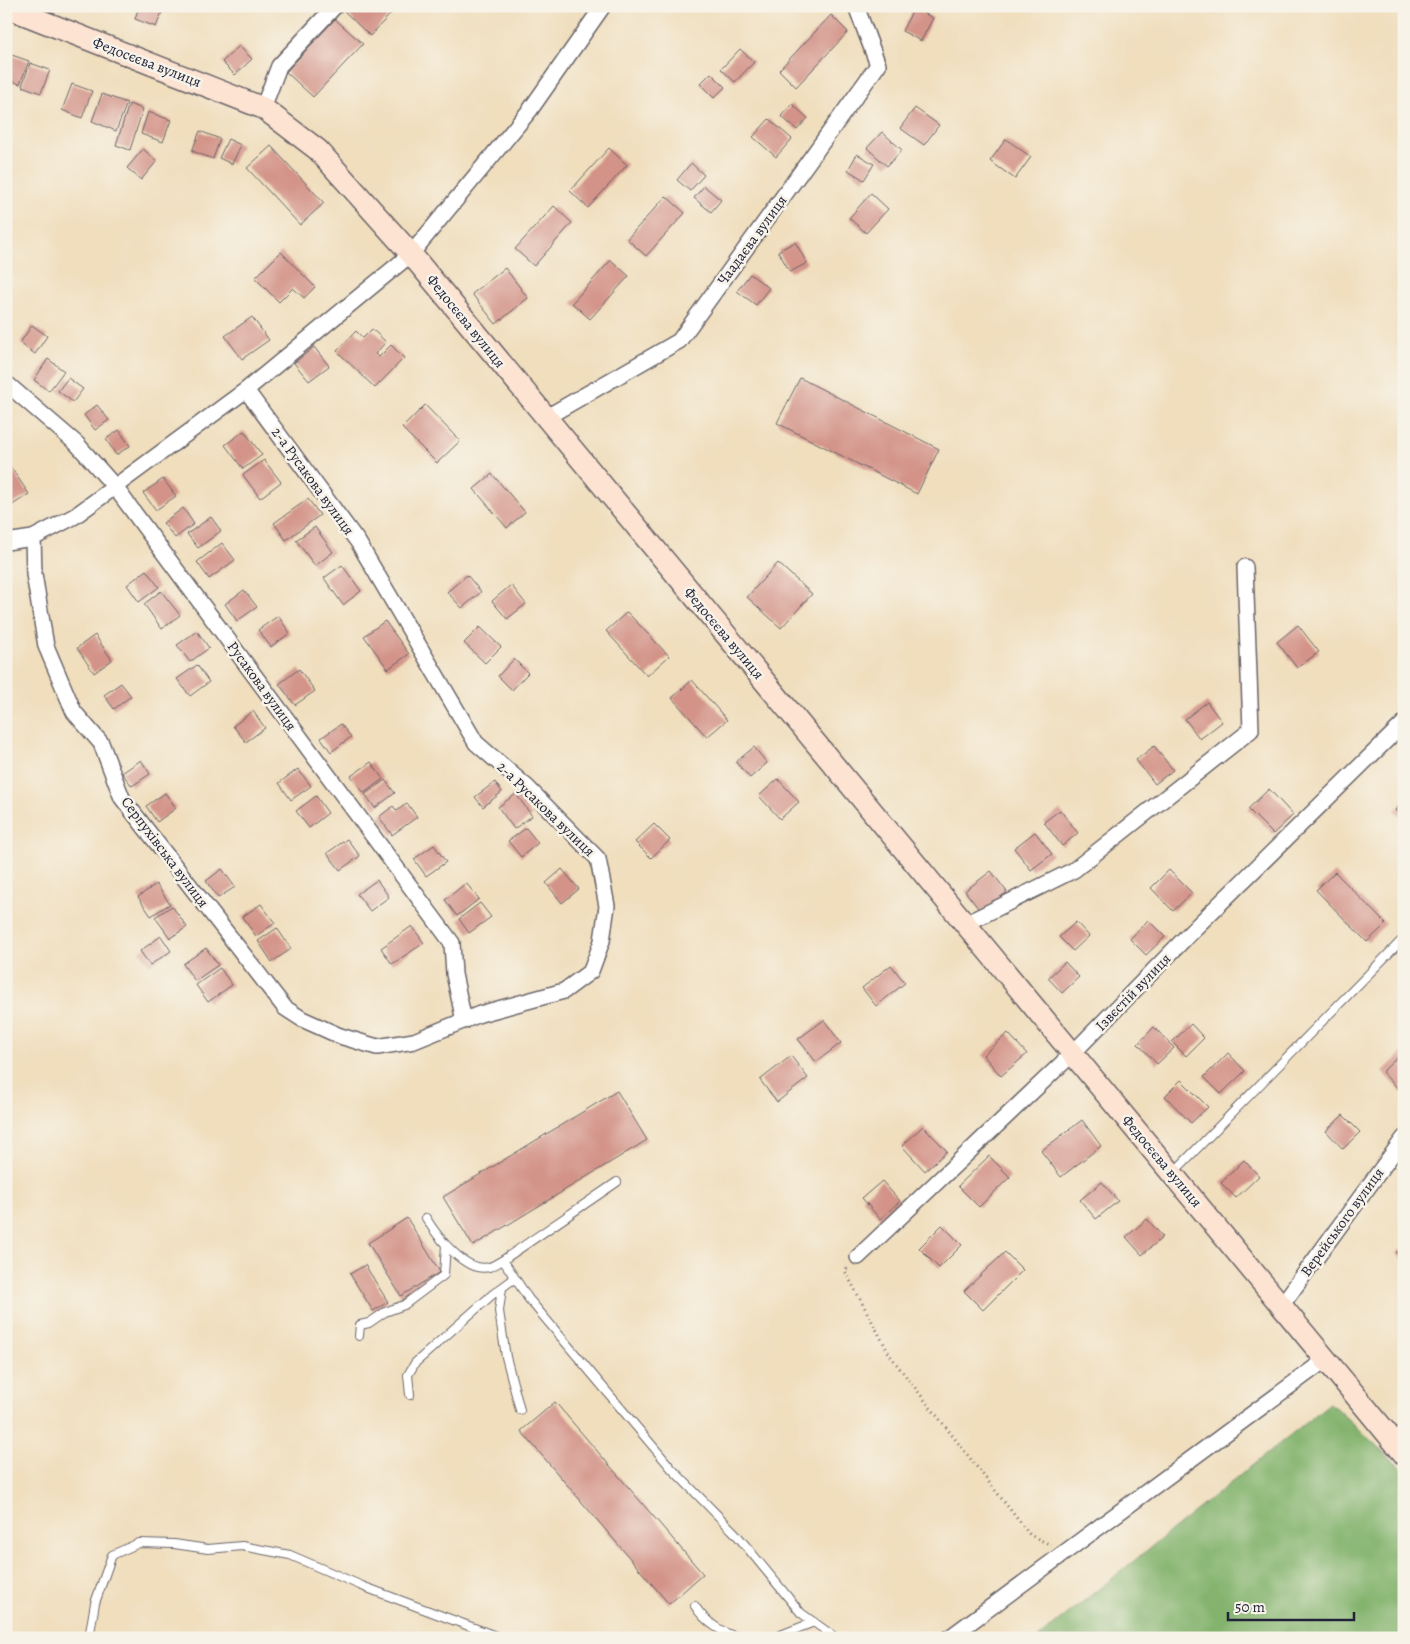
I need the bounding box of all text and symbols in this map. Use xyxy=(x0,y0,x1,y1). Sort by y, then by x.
street label: Федосєєва вулиця xyxy=(90,32,204,92)
street label: Чаадаєва вулиця xyxy=(713,191,791,289)
street label: Федосєєва вулиця xyxy=(422,270,510,372)
street label: 2-а Русакова вулиця xyxy=(267,423,359,539)
street label: Федосєєва вулиця xyxy=(679,583,769,683)
street label: Русакова вулиця xyxy=(223,637,301,735)
street label: 2-а Русакова вулиця xyxy=(493,757,599,861)
street label: Серпухівська вулиця xyxy=(117,792,213,912)
street label: Ізвєстій вулиця xyxy=(1091,949,1175,1035)
street label: Федосєєва вулиця xyxy=(1117,1111,1207,1211)
street label: Верейського вулиця xyxy=(1296,1164,1388,1280)
scale bar xyxy=(1228,1589,1354,1621)
text: 50 m xyxy=(1235,1597,1265,1617)

